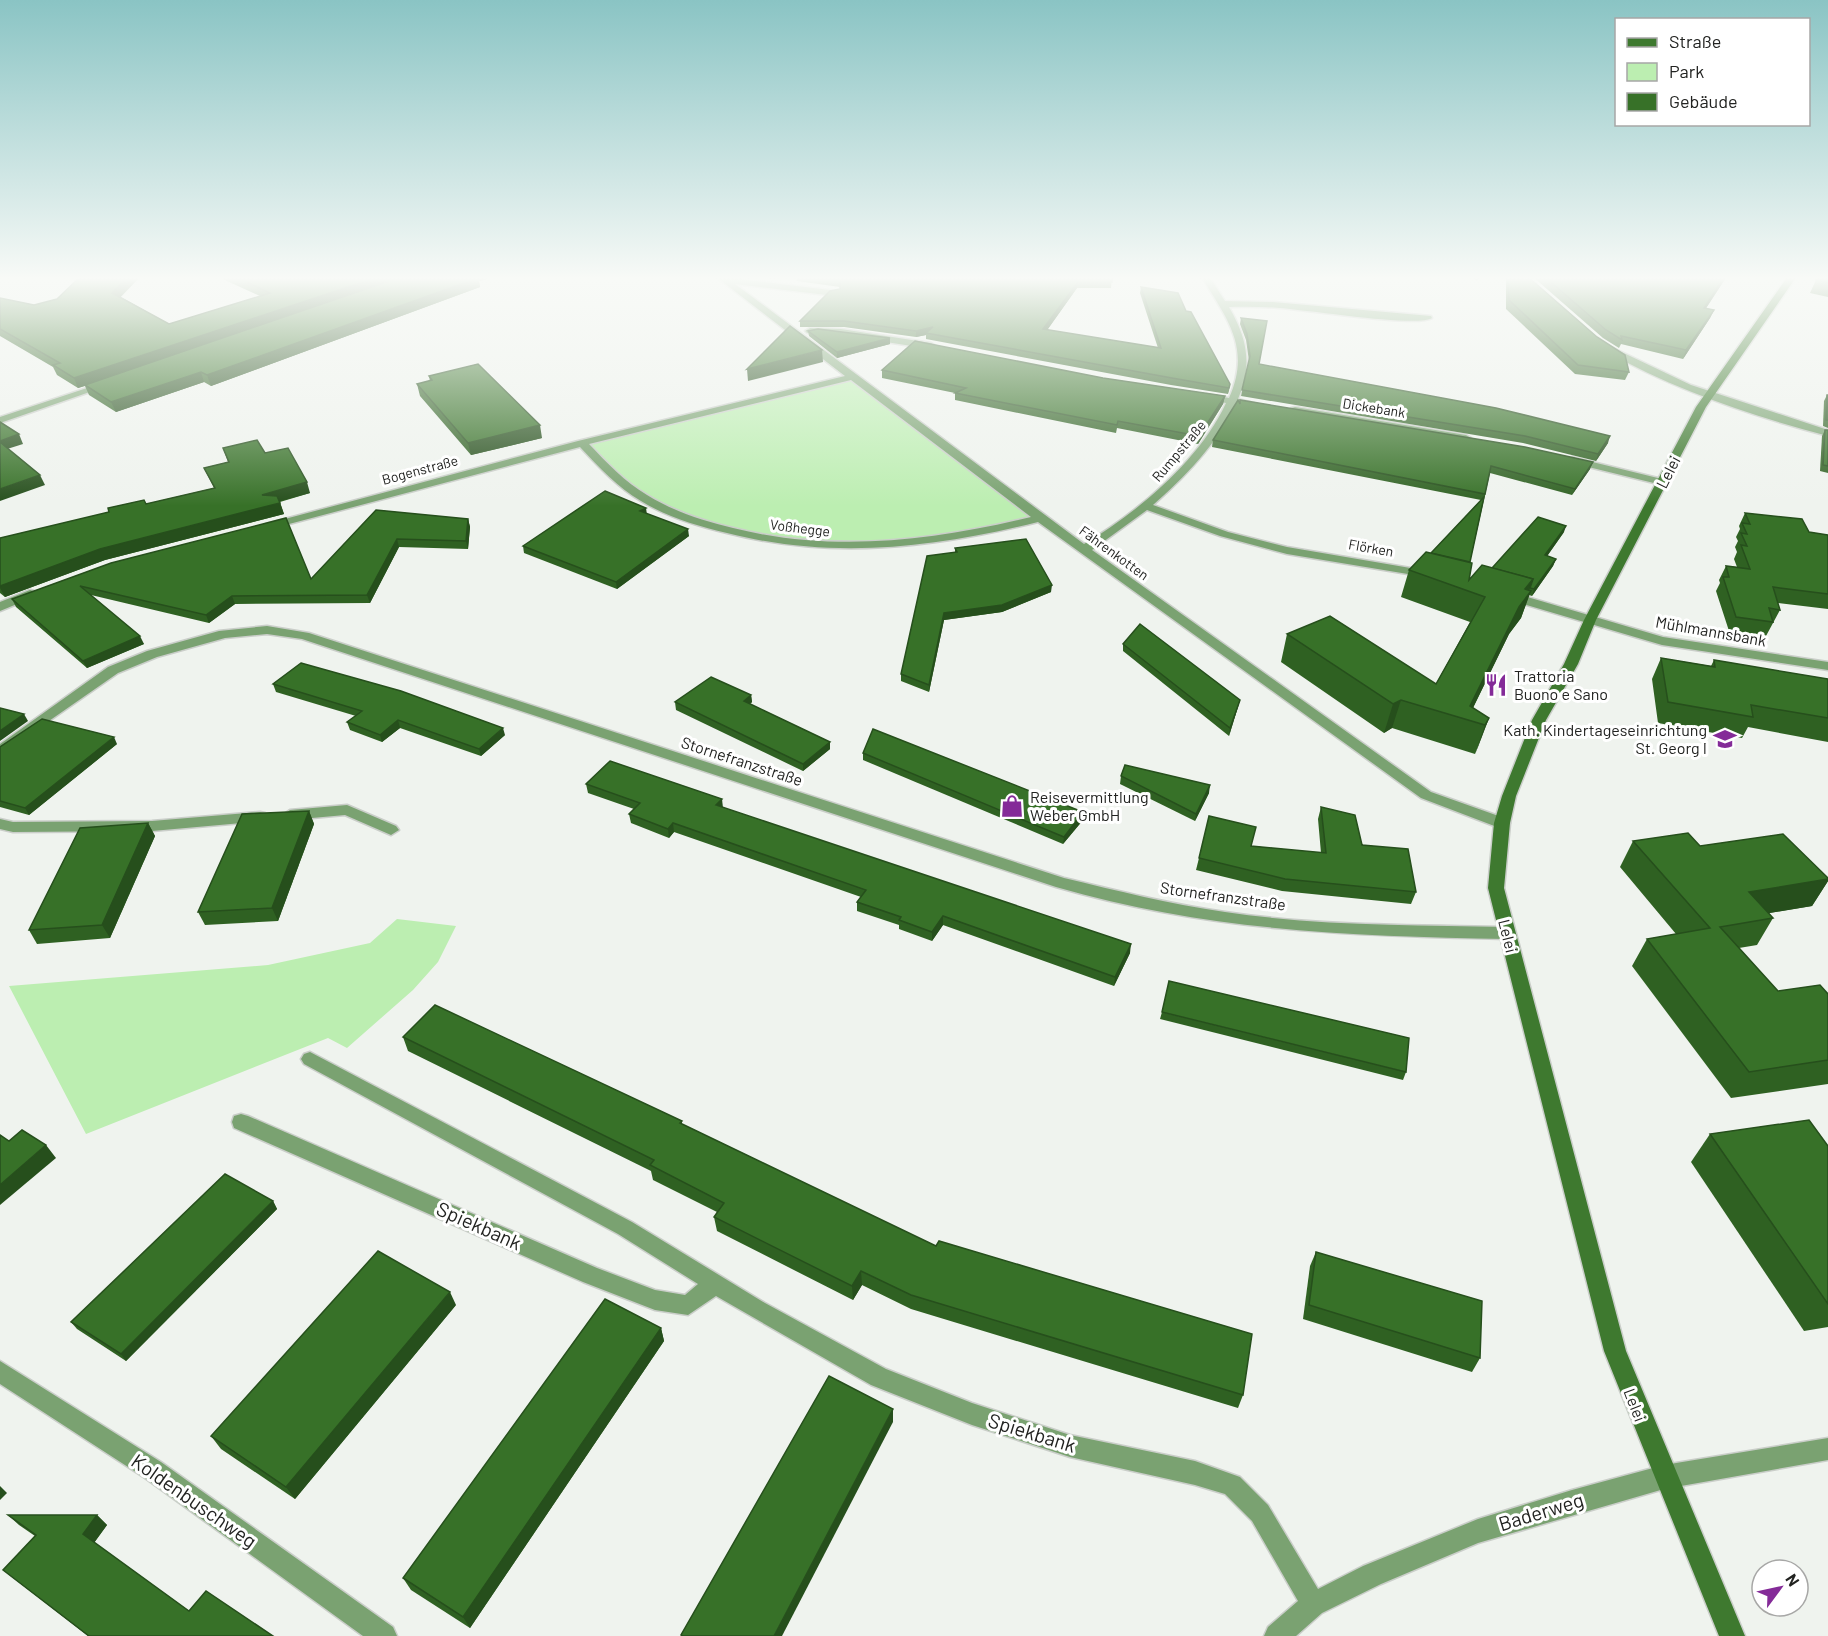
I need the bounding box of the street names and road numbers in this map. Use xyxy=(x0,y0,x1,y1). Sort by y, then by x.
street label: Dickebank xyxy=(1342,394,1407,421)
street label: Rumpstraße xyxy=(1148,417,1209,485)
street label: Bogenstraße xyxy=(380,451,460,488)
street label: Lelei xyxy=(1651,452,1684,491)
street label: Voßhegge xyxy=(769,515,831,540)
street label: Fährenkotten xyxy=(1076,522,1152,583)
street label: Flörken xyxy=(1347,535,1395,560)
street label: Mühlmannsbank xyxy=(1654,611,1768,650)
street label: Stornefranzstraße xyxy=(679,732,805,789)
street label: Stornefranzstraße xyxy=(1159,877,1287,914)
street label: Lelei xyxy=(1495,917,1522,955)
street label: Spiekbank xyxy=(433,1196,526,1254)
street label: Lelei xyxy=(1621,1386,1650,1424)
street label: Spiekbank xyxy=(986,1407,1079,1457)
street label: Koldenbuschweg xyxy=(127,1448,262,1552)
street label: Baderweg xyxy=(1495,1487,1586,1535)

